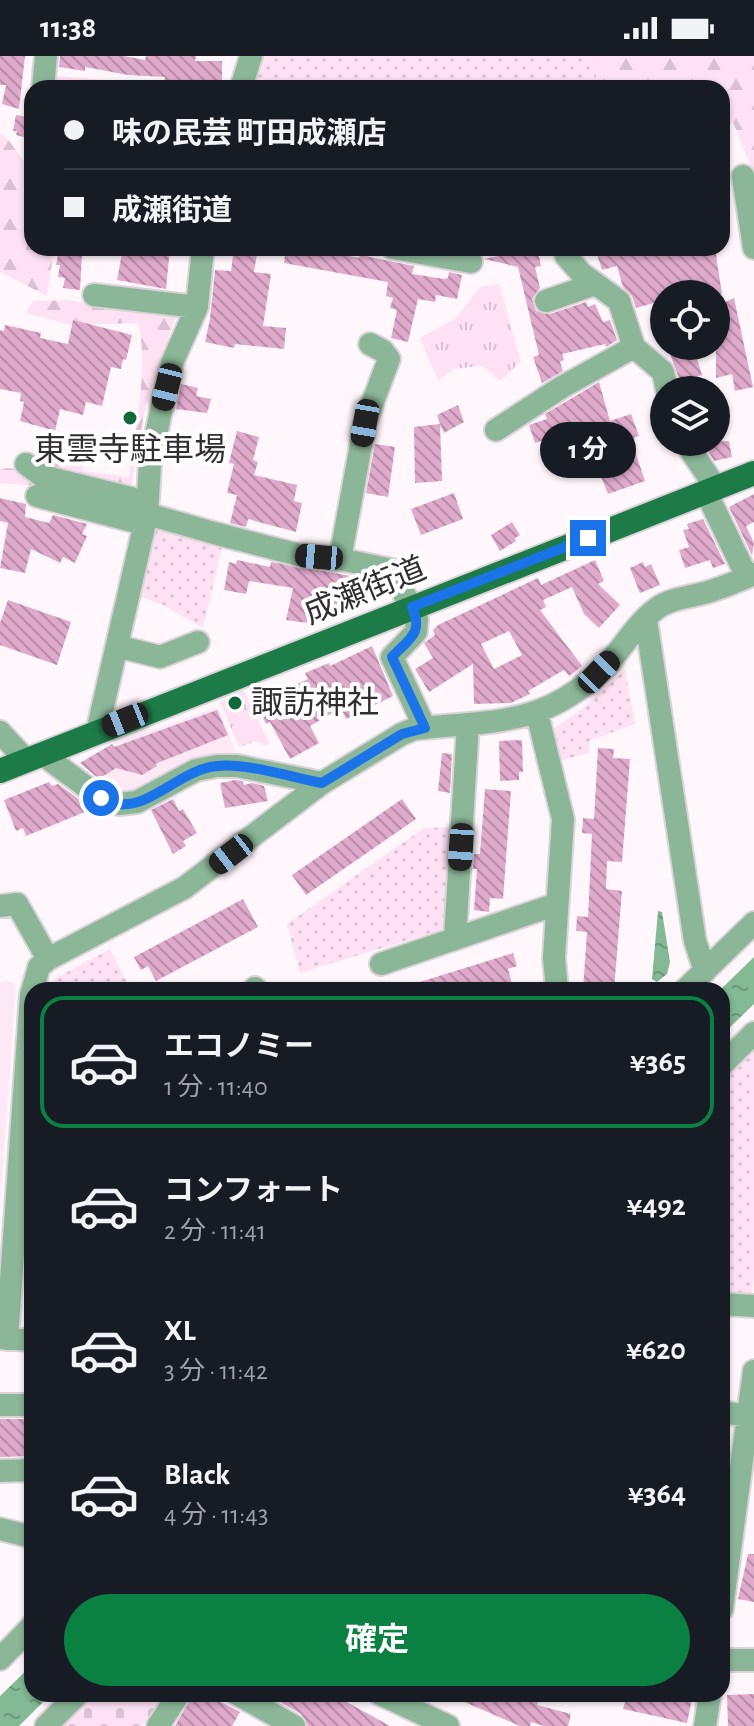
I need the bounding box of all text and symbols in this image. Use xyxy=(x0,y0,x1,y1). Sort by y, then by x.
text: 11:38 xyxy=(40,13,96,43)
text: 味の民芸 町田成瀬店 xyxy=(112,119,387,149)
text: 成瀬街道 xyxy=(112,196,232,226)
map controls xyxy=(650,280,730,456)
button: locate xyxy=(650,280,730,360)
car xyxy=(150,361,184,413)
button: layers xyxy=(650,376,730,456)
car xyxy=(349,397,381,449)
marker: 東雲寺駐車場 xyxy=(121,409,139,427)
callout: 1 分 xyxy=(540,422,636,478)
place label: 東雲寺駐車場 xyxy=(34,432,226,466)
text: 1 分 xyxy=(568,437,608,463)
route end xyxy=(570,520,606,556)
car xyxy=(294,543,344,571)
street label: 成瀬街道 xyxy=(299,550,430,630)
car xyxy=(574,646,624,698)
place label: 諏訪神社 xyxy=(251,686,379,719)
marker: 諏訪神社 xyxy=(226,694,244,712)
car xyxy=(98,700,152,740)
route start xyxy=(83,780,119,816)
car xyxy=(447,822,475,872)
car xyxy=(205,830,257,878)
icon: car xyxy=(68,1026,140,1098)
text: エコノミー xyxy=(164,1032,314,1062)
text: ¥365 xyxy=(630,1047,686,1077)
text: 1 分 · 11:40 xyxy=(164,1074,268,1100)
icon: car xyxy=(68,1170,140,1242)
text: コンフォート xyxy=(164,1176,343,1206)
text: ¥492 xyxy=(627,1191,686,1221)
text: 2 分 · 11:41 xyxy=(164,1218,266,1244)
icon: car xyxy=(68,1314,140,1386)
text: XL xyxy=(164,1316,196,1346)
text: ¥620 xyxy=(626,1335,686,1365)
text: 3 分 · 11:42 xyxy=(164,1358,268,1384)
icon: car xyxy=(68,1458,140,1530)
text: Black xyxy=(164,1460,230,1490)
text: ¥364 xyxy=(628,1479,686,1509)
text: 4 分 · 11:43 xyxy=(164,1502,268,1528)
button: 確定 xyxy=(64,1594,690,1686)

